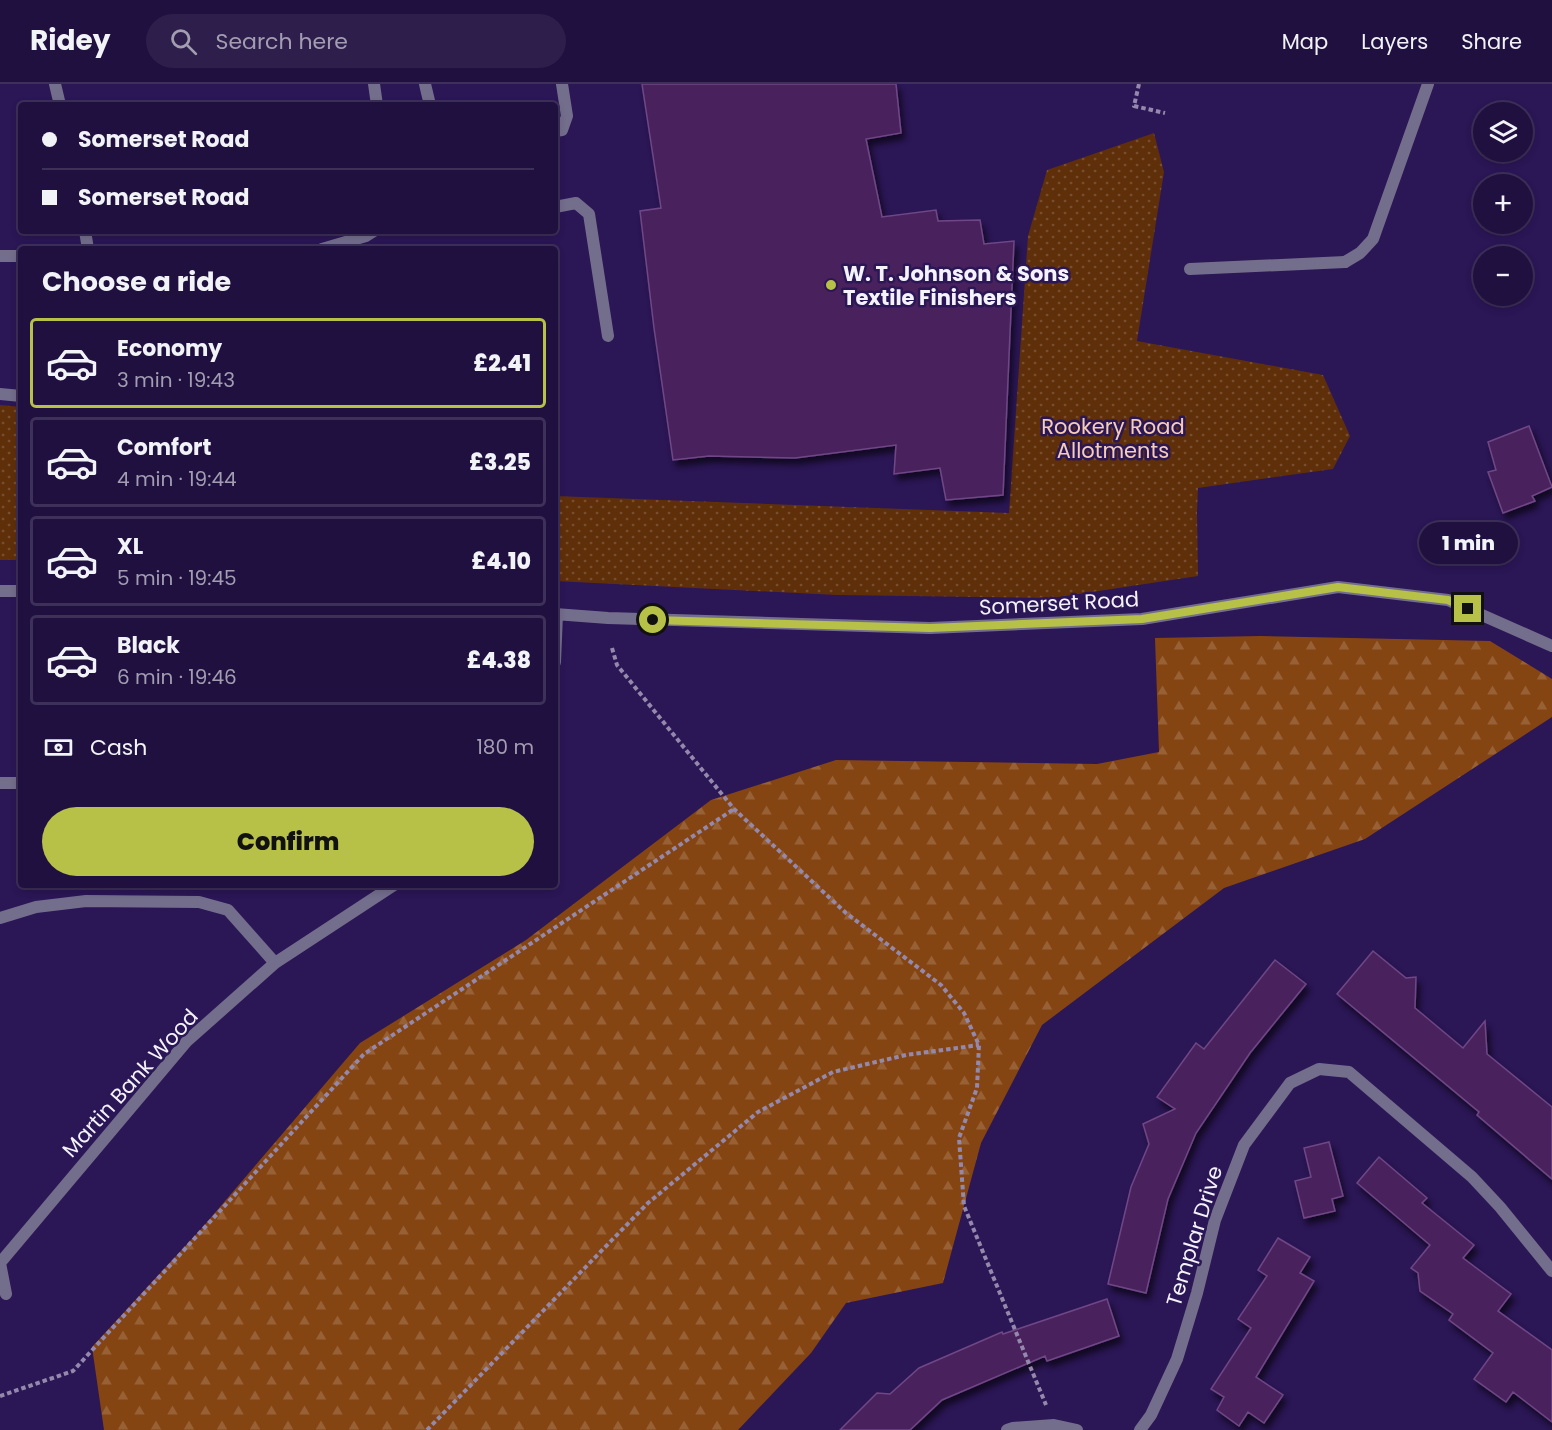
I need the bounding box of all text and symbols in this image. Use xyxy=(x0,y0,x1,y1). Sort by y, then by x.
search box xyxy=(146,14,566,68)
text: Ridey xyxy=(30,21,110,60)
icon: search xyxy=(167,25,200,58)
text: Search here xyxy=(215,26,348,57)
text: Map xyxy=(1282,27,1328,56)
text: Layers xyxy=(1361,27,1428,56)
text: Share xyxy=(1461,27,1522,56)
map controls xyxy=(1473,102,1533,306)
button: layers xyxy=(1473,102,1533,162)
text: Somerset Road xyxy=(78,124,249,155)
button: + xyxy=(1473,174,1533,234)
text: Somerset Road xyxy=(78,182,249,213)
button: − xyxy=(1473,246,1533,306)
place label: W. T. Johnson & Sons Textile Finishers xyxy=(843,259,1069,312)
text: Choose a ride xyxy=(42,263,231,300)
marker: W. T. Johnson & Sons Textile Finishers xyxy=(824,278,838,292)
text: Economy xyxy=(117,333,222,364)
icon: car xyxy=(45,336,99,390)
text: £2.41 xyxy=(473,348,531,379)
text: 3 min · 19:43 xyxy=(117,366,235,394)
park label: Rookery Road Allotments xyxy=(1041,412,1185,465)
text: Comfort xyxy=(117,432,211,463)
icon: car xyxy=(45,435,99,489)
text: £3.25 xyxy=(469,447,531,478)
text: 4 min · 19:44 xyxy=(117,465,237,493)
callout: 1 min xyxy=(1418,522,1518,564)
text: 1 min xyxy=(1442,529,1495,557)
text: XL xyxy=(117,531,143,562)
icon: car xyxy=(45,534,99,588)
text: £4.10 xyxy=(471,546,531,577)
text: 5 min · 19:45 xyxy=(117,564,237,592)
street label: Somerset Road xyxy=(978,584,1140,622)
route end xyxy=(1454,595,1481,622)
route start xyxy=(639,606,666,633)
text: Black xyxy=(117,630,180,661)
icon: car xyxy=(45,633,99,687)
text: £4.38 xyxy=(467,645,531,676)
text: 6 min · 19:46 xyxy=(117,663,237,691)
icon: cash xyxy=(42,731,75,764)
text: Cash xyxy=(90,732,147,763)
text: 180 m xyxy=(476,733,534,761)
button: Confirm xyxy=(42,807,534,876)
street label: Martin Bank Wood xyxy=(55,1003,205,1163)
street label: Templar Drive xyxy=(1159,1162,1229,1310)

